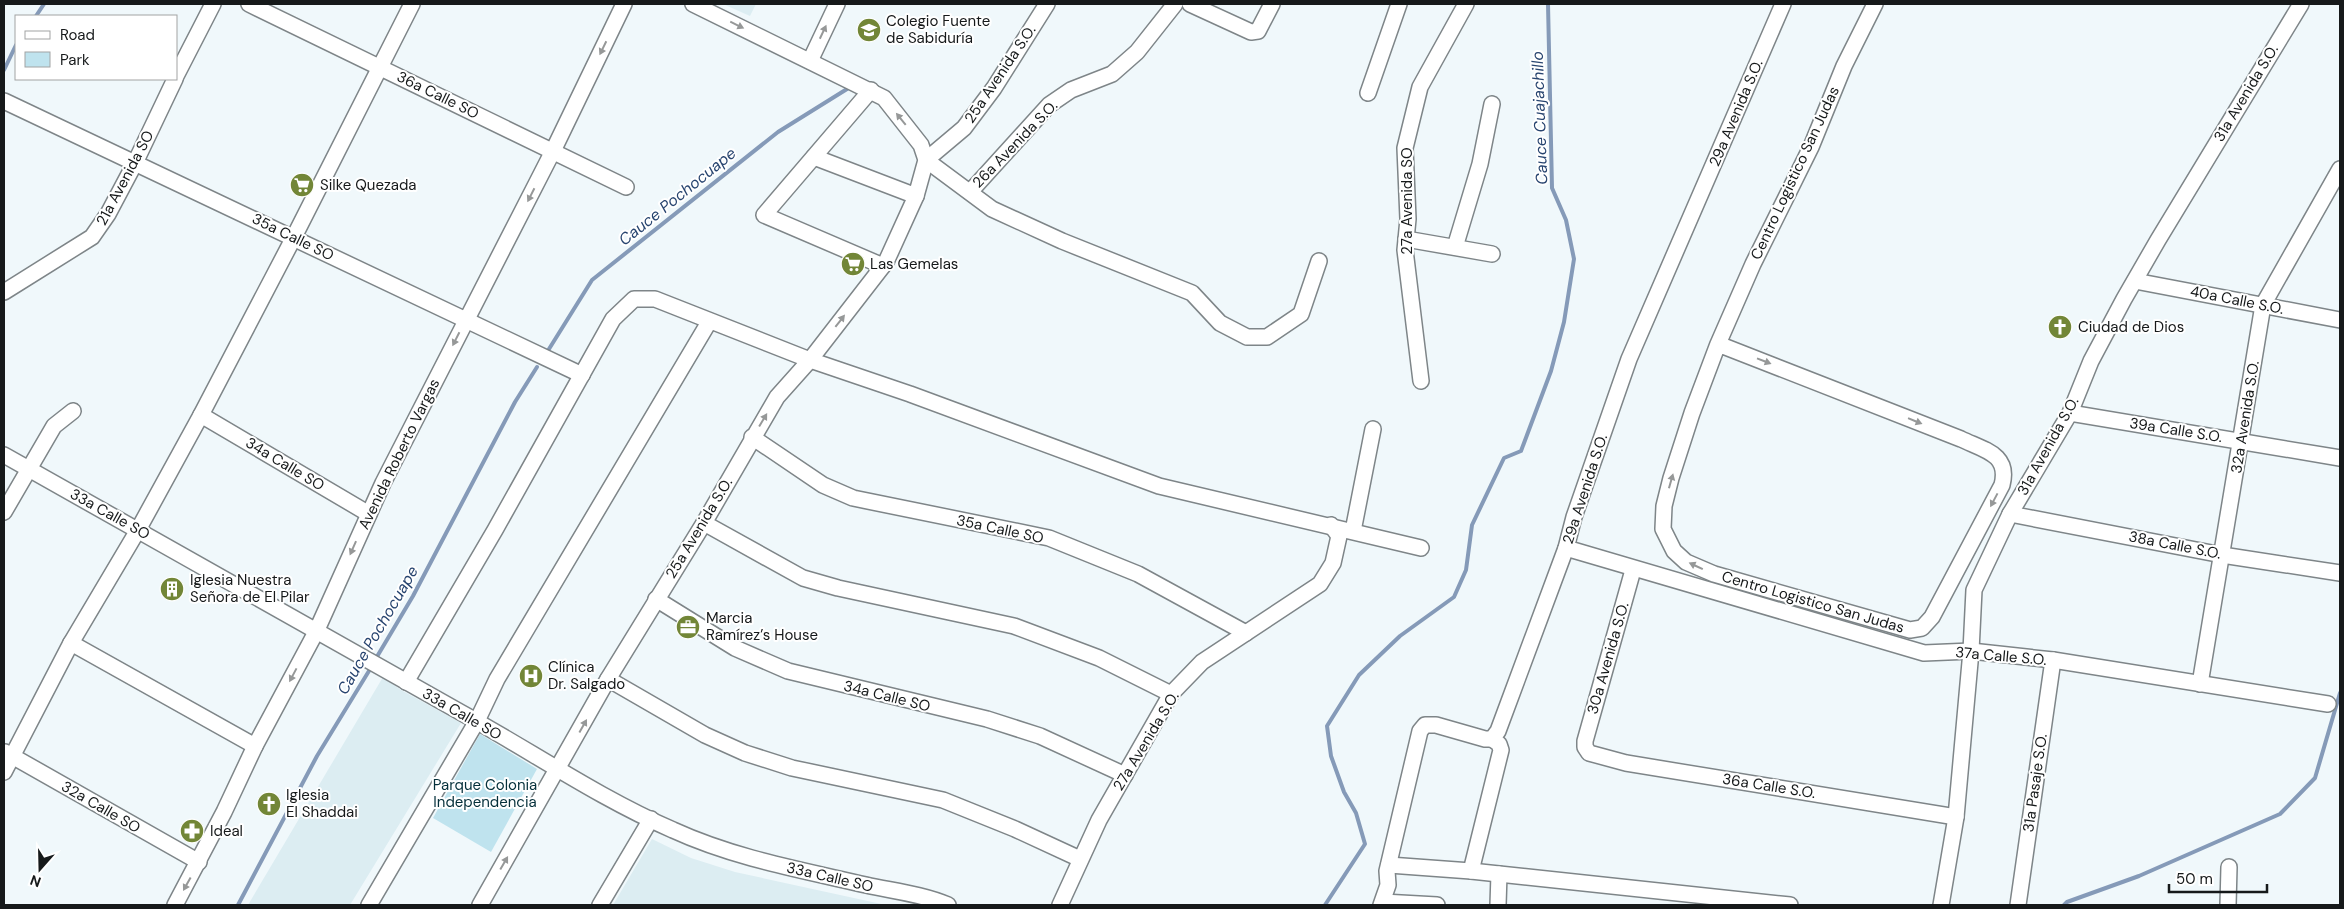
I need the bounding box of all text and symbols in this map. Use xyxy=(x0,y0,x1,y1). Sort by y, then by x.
place label: Colegio Fuente de Sabiduría xyxy=(886,11,990,48)
legend xyxy=(15,15,178,80)
school or university icon: Colegio Fuente de Sabiduría xyxy=(856,17,882,43)
one-way arrow xyxy=(730,21,744,29)
street label: 25a Avenida S.O. xyxy=(960,21,1040,127)
text: Road xyxy=(60,25,95,45)
one-way arrow xyxy=(820,25,828,39)
one-way arrow xyxy=(599,41,607,55)
street label: 31a Avenida S.O. xyxy=(2209,41,2283,145)
text: Park xyxy=(60,50,90,70)
water label: Cauce Cuajachillo xyxy=(1527,51,1552,185)
street label: 29a Avenida S.O. xyxy=(1704,56,1768,170)
street label: 36a Calle SO xyxy=(394,67,482,123)
street label: Centro Logistico San Judas xyxy=(1746,83,1844,263)
street label: 26a Avenida S.O. xyxy=(968,96,1062,192)
one-way arrow xyxy=(896,113,907,126)
street label: 21a Avenida SO xyxy=(92,127,158,229)
water label: Cauce Pochocuape xyxy=(614,143,740,250)
street label: 27a Avenida SO xyxy=(1397,147,1417,255)
supermarket icon: Silke Quezada xyxy=(289,172,315,198)
place label: Silke Quezada xyxy=(320,175,417,195)
one-way arrow xyxy=(527,188,535,202)
street label: 35a Calle SO xyxy=(249,209,337,265)
supermarket icon: Las Gemelas xyxy=(840,251,866,277)
place label: Las Gemelas xyxy=(870,254,958,274)
street label: 40a Calle S.O. xyxy=(2188,281,2286,319)
one-way arrow xyxy=(835,314,845,328)
church icon: Ciudad de Dios xyxy=(2047,314,2073,340)
place label: Ciudad de Dios xyxy=(2078,317,2184,337)
one-way arrow xyxy=(452,332,460,347)
one-way arrow xyxy=(1757,357,1772,365)
street label: 32a Avenida S.O. xyxy=(2226,359,2264,475)
street label: Avenida Roberto Vargas xyxy=(354,375,444,533)
street label: 31a Avenida S.O. xyxy=(2013,393,2083,499)
one-way arrow xyxy=(758,413,767,426)
street label: 39a Calle S.O. xyxy=(2128,413,2224,447)
one-way arrow xyxy=(1908,417,1923,425)
street label: 29a Avenida S.O. xyxy=(1558,431,1612,547)
street label: 34a Calle SO xyxy=(242,433,328,495)
street label: 25a Avenida S.O. xyxy=(661,474,737,582)
one-way arrow xyxy=(1667,474,1675,489)
street label: 33a Calle SO xyxy=(67,484,153,544)
one-way arrow xyxy=(1990,493,1998,508)
street label: 35a Calle SO xyxy=(955,510,1045,548)
street label: 38a Calle S.O. xyxy=(2127,526,2223,564)
one-way arrow xyxy=(349,541,357,555)
one-way arrow xyxy=(1688,561,1703,570)
water label: Cauce Pochocuape xyxy=(332,562,423,698)
street label: Centro Logistico San Judas xyxy=(1719,566,1907,638)
place label: Iglesia Nuestra Señora de El Pilar xyxy=(190,570,310,607)
building icon: Iglesia Nuestra Señora de El Pilar xyxy=(159,576,185,602)
street label: 30a Avenida S.O. xyxy=(1582,600,1634,716)
place label: Marcia Ramírez’s House xyxy=(706,608,818,645)
office icon: Marcia Ramírez’s House xyxy=(675,614,701,640)
street label: 37a Calle S.O. xyxy=(1954,642,2048,670)
place label: Clínica Dr. Salgado xyxy=(548,657,625,694)
hospital icon: Clínica Dr. Salgado xyxy=(518,663,544,689)
one-way arrow xyxy=(289,668,297,682)
street label: 34a Calle SO xyxy=(842,676,932,716)
street label: 33a Calle SO xyxy=(419,683,505,745)
street label: 27a Avenida S.O. xyxy=(1108,688,1184,794)
one-way arrow xyxy=(579,719,587,733)
street label: 31a Pasaje S.O. xyxy=(2018,732,2052,833)
street label: 36a Calle S.O. xyxy=(1721,769,1817,803)
park label: Parque Colonia Independencia xyxy=(433,775,537,812)
street label: 32a Calle SO xyxy=(58,776,144,838)
place label: Iglesia El Shaddai xyxy=(286,785,358,822)
church icon: Iglesia El Shaddai xyxy=(256,791,282,817)
pharmacy icon: Ideal xyxy=(179,818,205,844)
place label: Ideal xyxy=(210,821,243,841)
north arrow xyxy=(15,844,65,894)
one-way arrow xyxy=(500,857,509,870)
street label: 33a Calle SO xyxy=(785,857,875,897)
scale bar xyxy=(2169,862,2266,894)
text: 50 m xyxy=(2176,869,2213,889)
text: N xyxy=(28,871,43,891)
one-way arrow xyxy=(183,877,191,891)

